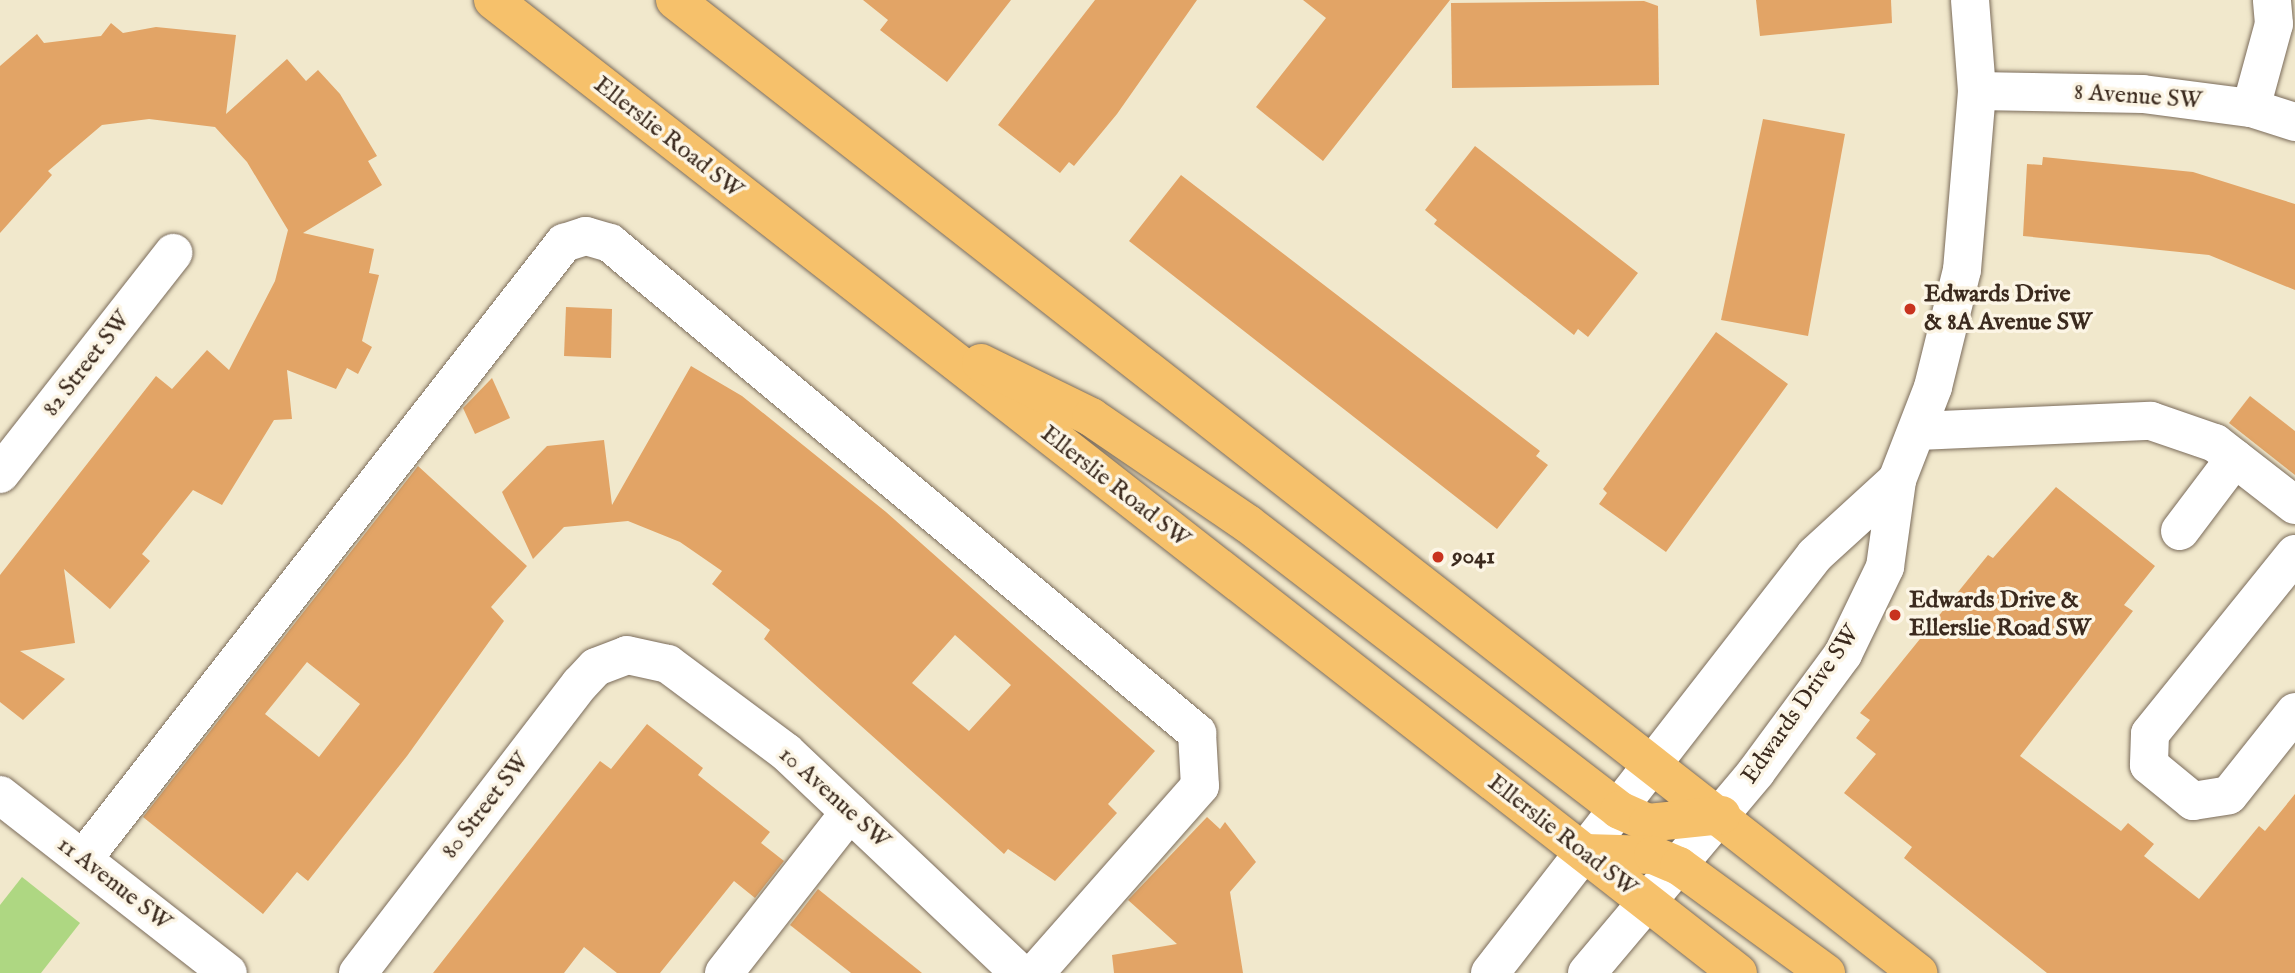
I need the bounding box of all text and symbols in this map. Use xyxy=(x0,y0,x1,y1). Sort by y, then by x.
street label: Ellerslie Road SW xyxy=(588,71,748,205)
street label: 8 Avenue SW xyxy=(2073,78,2203,116)
place label: Edwards Drive & 8A Avenue SW xyxy=(1924,281,2092,337)
marker: Edwards Drive & 8A Avenue SW xyxy=(1902,301,1918,317)
street label: 82 Street SW xyxy=(37,306,137,422)
street label: Ellerslie Road SW xyxy=(1035,420,1195,554)
place label: 9041 xyxy=(1452,543,1495,571)
marker: 9041 xyxy=(1430,549,1446,565)
place label: Edwards Drive & Ellerslie Road SW xyxy=(1909,587,2091,643)
marker: Edwards Drive & Ellerslie Road SW xyxy=(1887,607,1903,623)
street label: Edwards Drive SW xyxy=(1736,620,1866,790)
street label: 10 Avenue SW xyxy=(772,741,896,855)
street label: 80 Street SW xyxy=(436,747,536,865)
street label: Ellerslie Road SW xyxy=(1482,769,1642,903)
street label: 11 Avenue SW xyxy=(51,831,177,937)

